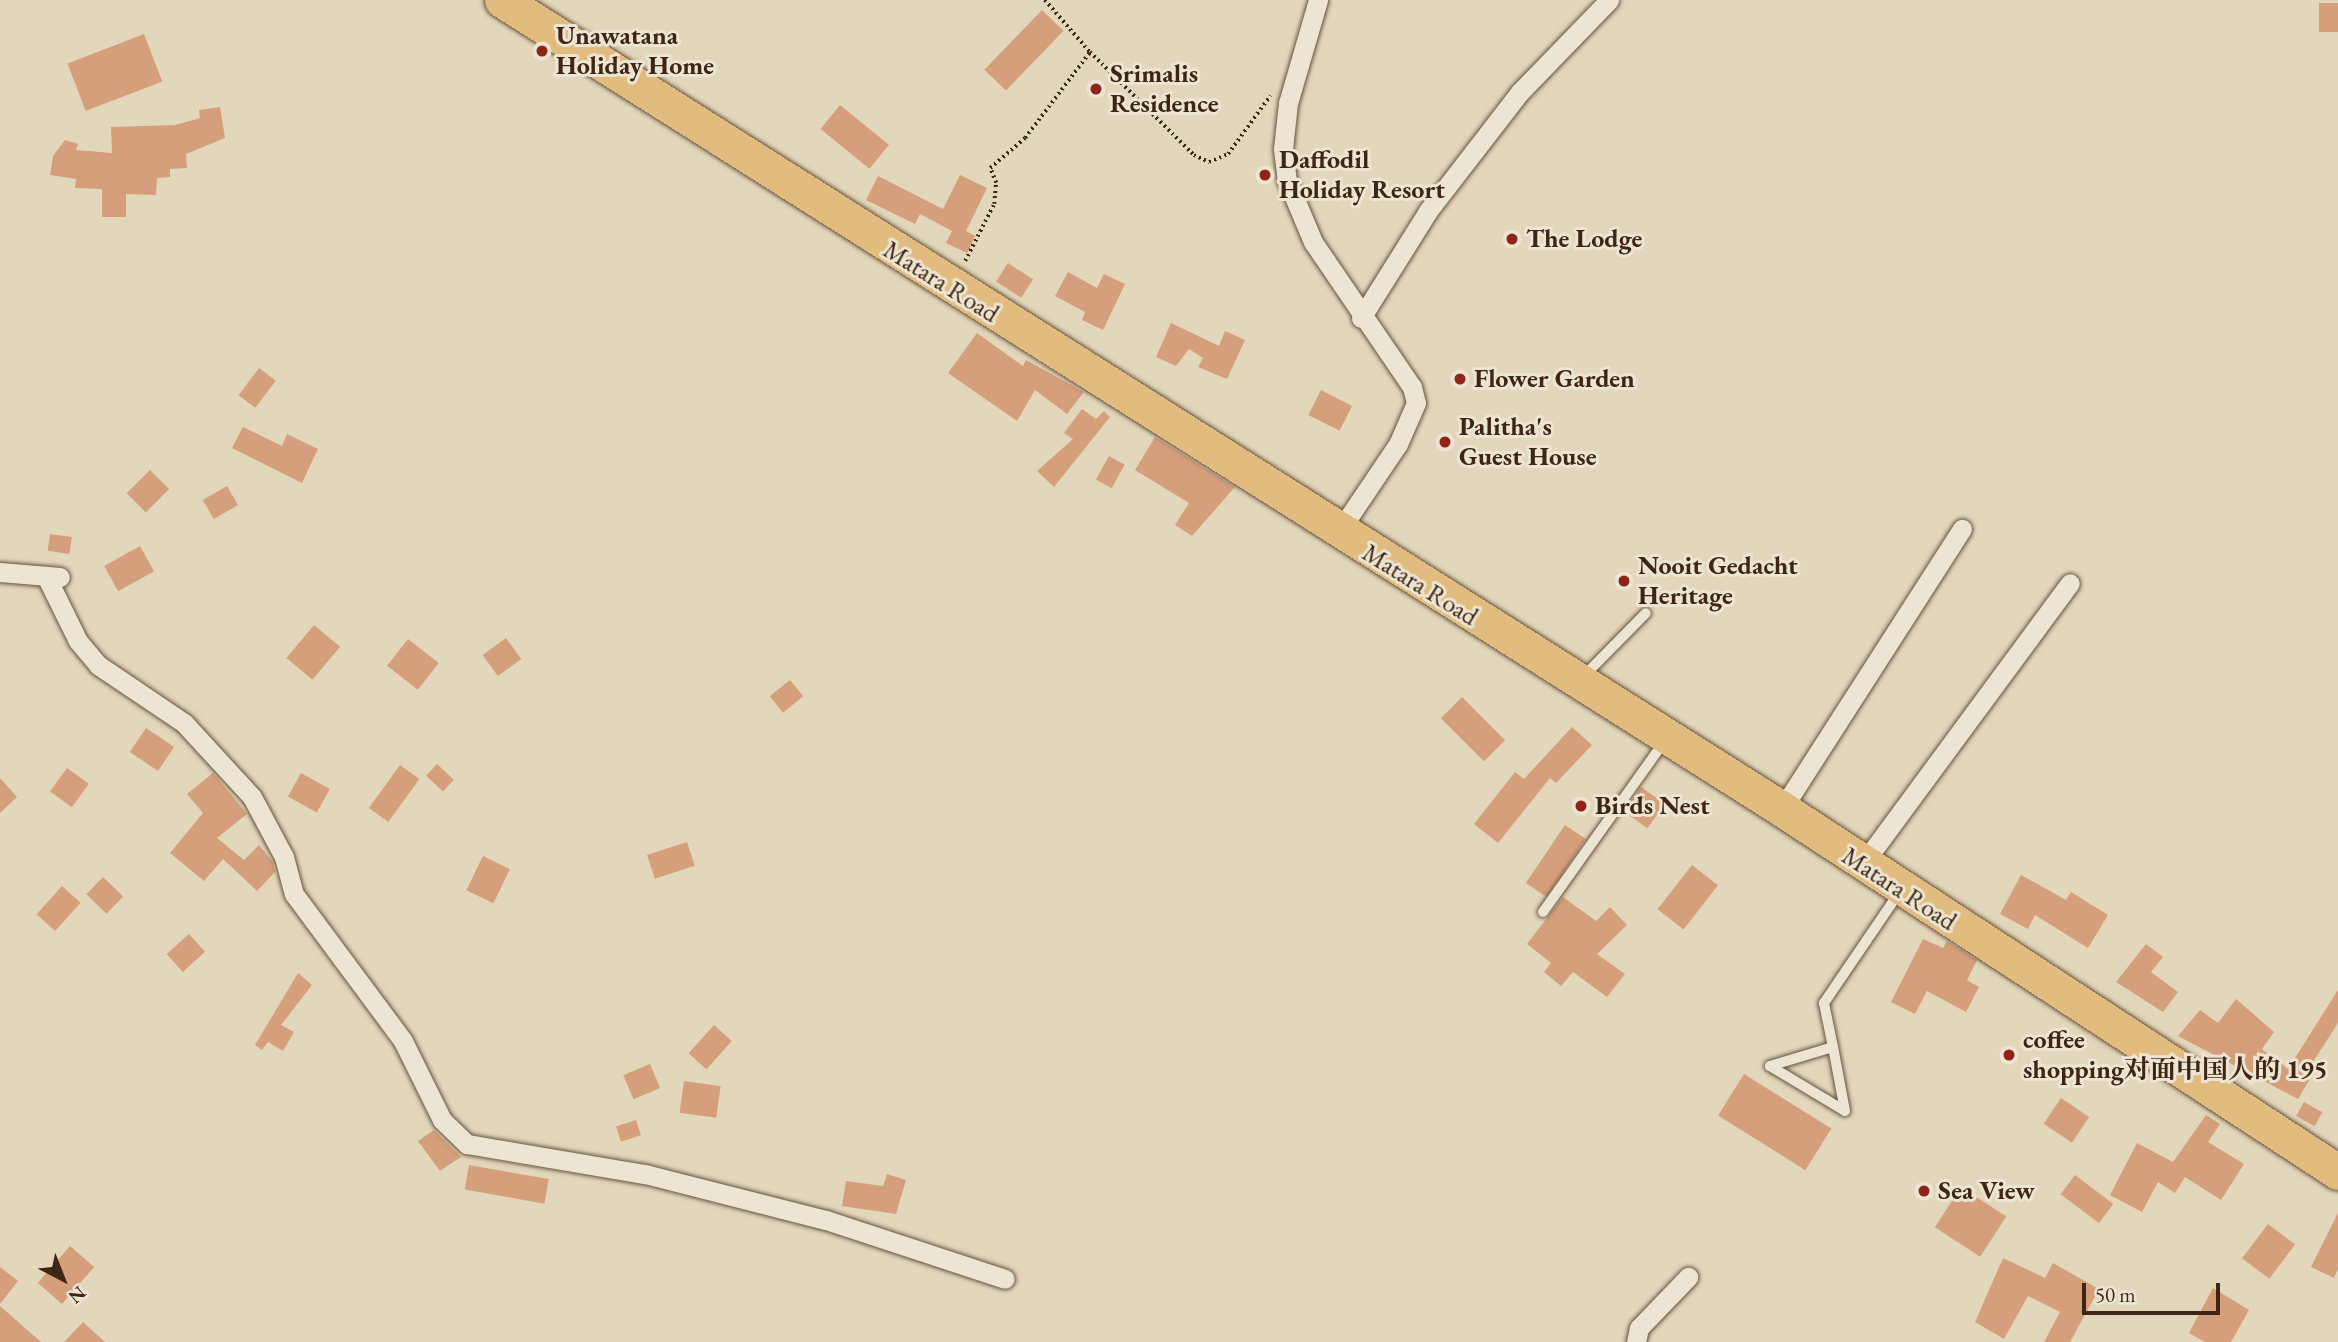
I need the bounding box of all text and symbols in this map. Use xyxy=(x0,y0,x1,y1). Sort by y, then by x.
place label: Unawatana Holiday Home xyxy=(556,20,714,82)
marker: Unawatana Holiday Home xyxy=(534,43,550,59)
place label: Srimalis Residence xyxy=(1110,58,1219,119)
marker: Srimalis Residence xyxy=(1088,81,1104,97)
place label: Daffodil Holiday Resort xyxy=(1279,144,1445,206)
marker: Daffodil Holiday Resort xyxy=(1257,167,1273,183)
place label: The Lodge xyxy=(1526,223,1642,255)
marker: The Lodge xyxy=(1504,231,1520,247)
street label: Matara Road xyxy=(877,234,1005,330)
place label: Flower Garden xyxy=(1474,363,1635,395)
marker: Flower Garden xyxy=(1452,371,1468,387)
place label: Palitha's Guest House xyxy=(1459,411,1597,472)
marker: Palitha's Guest House xyxy=(1437,434,1453,450)
street label: Matara Road xyxy=(1356,537,1484,633)
place label: Nooit Gedacht Heritage xyxy=(1638,550,1798,612)
marker: Nooit Gedacht Heritage xyxy=(1616,573,1632,589)
place label: Birds Nest xyxy=(1595,790,1710,822)
marker: Birds Nest xyxy=(1573,798,1589,814)
street label: Matara Road xyxy=(1836,840,1962,938)
place label: coffee shopping对面中国人的 195 xyxy=(2023,1024,2327,1086)
marker: coffee shopping对面中国人的 195 xyxy=(2001,1047,2017,1063)
place label: Sea View xyxy=(1938,1175,2035,1207)
marker: Sea View xyxy=(1916,1183,1932,1199)
north arrow xyxy=(28,1244,98,1314)
scale bar xyxy=(2086,1268,2224,1312)
text: N xyxy=(63,1281,91,1309)
text: 50 m xyxy=(2095,1281,2136,1308)

